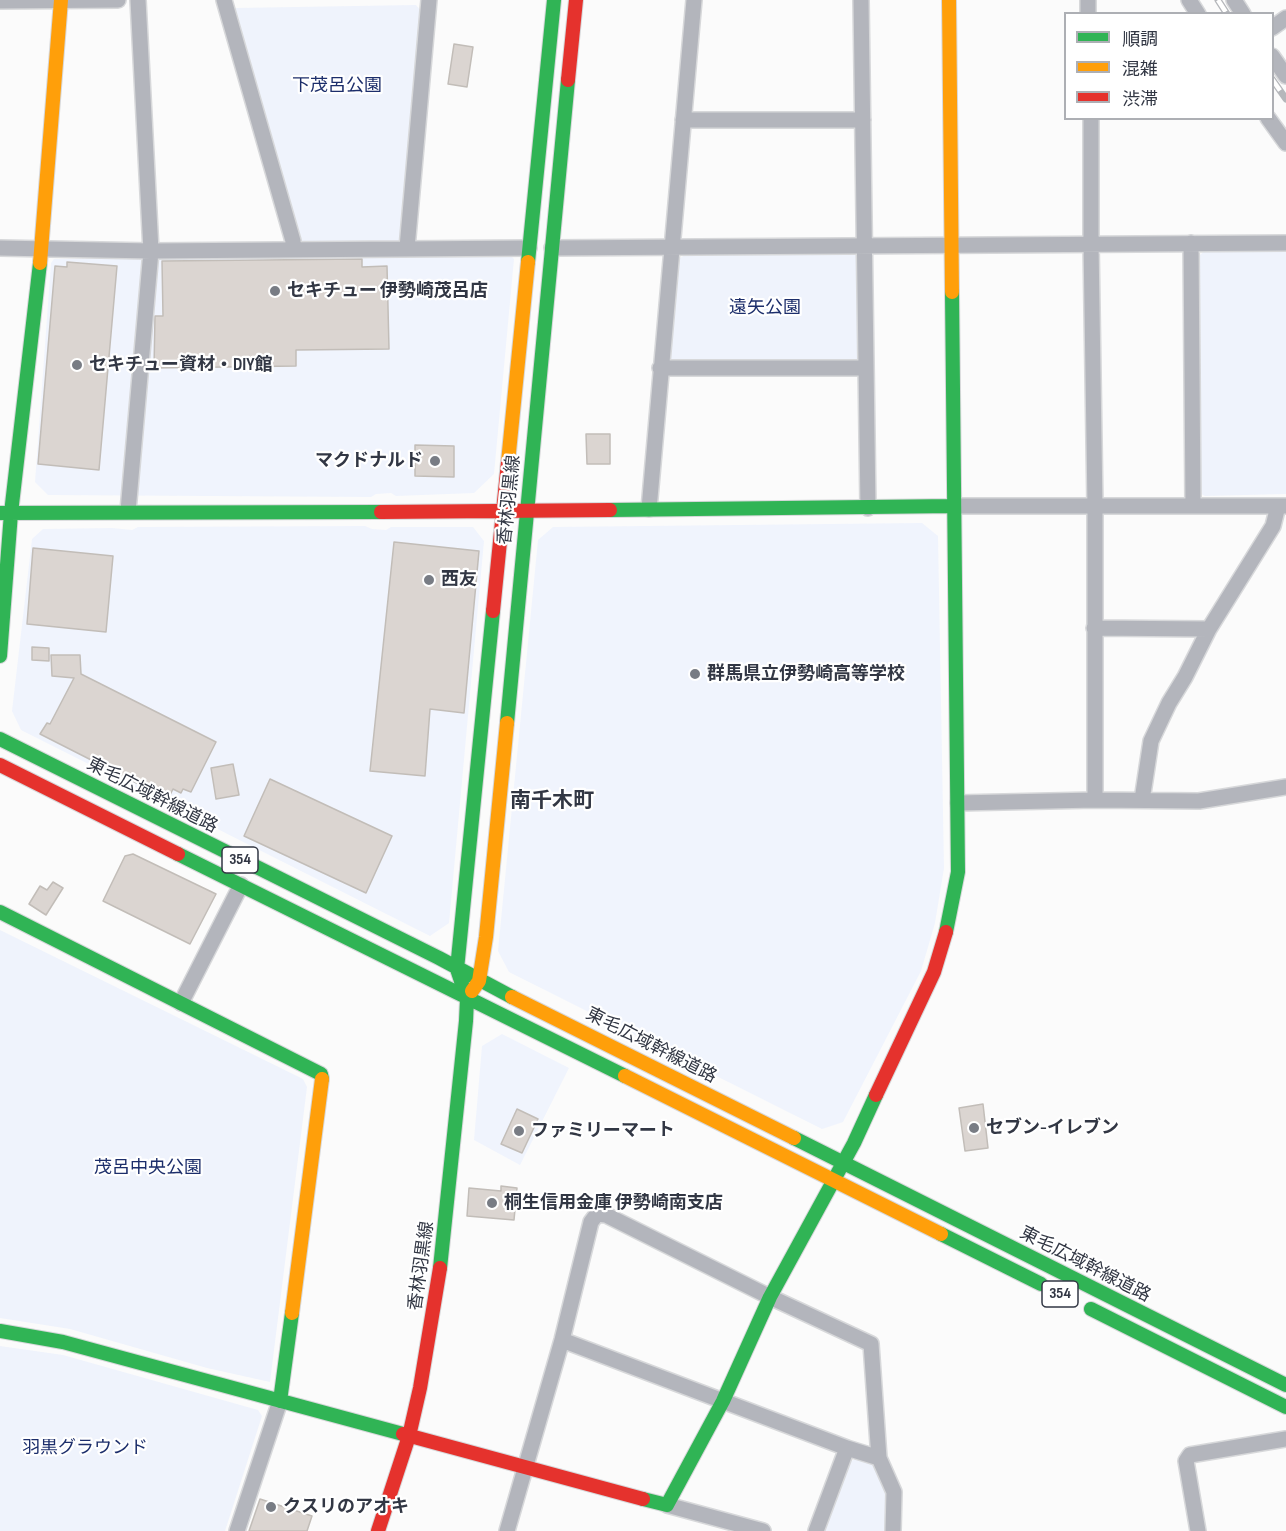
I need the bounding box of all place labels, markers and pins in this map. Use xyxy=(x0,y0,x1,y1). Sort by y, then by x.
place label: セキチュー 伊勢崎茂呂店 xyxy=(287,280,488,302)
marker: セキチュー 伊勢崎茂呂店 xyxy=(268,284,282,298)
place label: セキチュー資材・DIY館 xyxy=(89,354,273,376)
marker: セキチュー資材・DIY館 xyxy=(70,358,84,372)
place label: マクドナルド xyxy=(315,450,423,472)
marker: マクドナルド xyxy=(428,454,442,468)
place label: 西友 xyxy=(441,569,477,591)
marker: 西友 xyxy=(422,573,436,587)
place label: 群馬県立伊勢崎高等学校 xyxy=(707,663,905,685)
marker: 群馬県立伊勢崎高等学校 xyxy=(688,667,702,681)
place label: セブン-イレブン xyxy=(986,1117,1119,1139)
place label: ファミリーマート xyxy=(531,1120,675,1142)
marker: セブン-イレブン xyxy=(967,1121,981,1135)
marker: ファミリーマート xyxy=(512,1124,526,1138)
place label: 桐生信用金庫 伊勢崎南支店 xyxy=(504,1192,723,1214)
marker: 桐生信用金庫 伊勢崎南支店 xyxy=(485,1196,499,1210)
place label: クスリのアオキ xyxy=(283,1496,409,1518)
marker: クスリのアオキ xyxy=(264,1500,278,1514)

